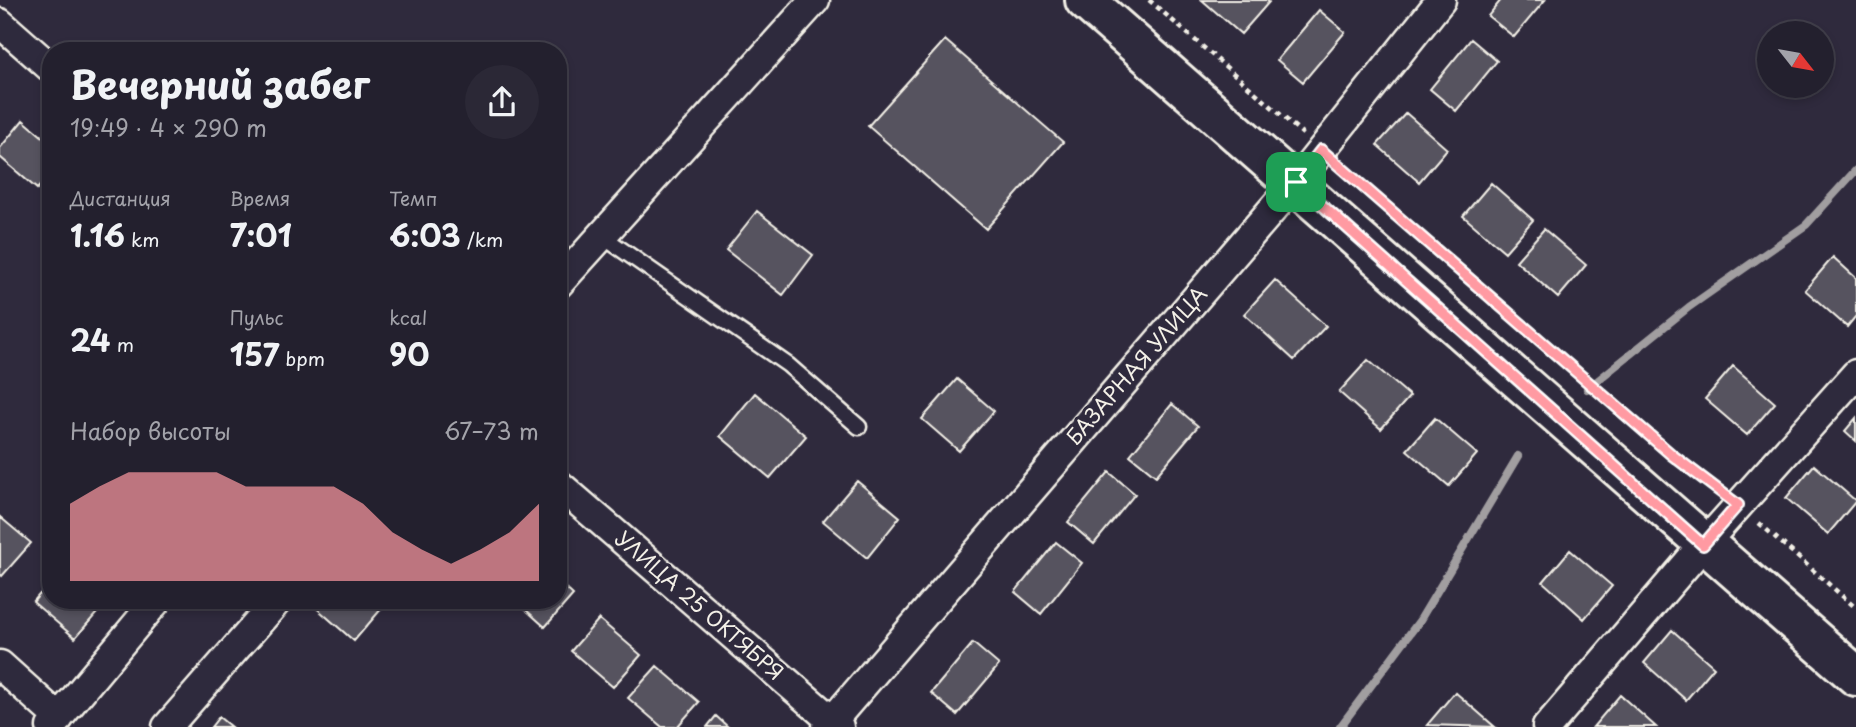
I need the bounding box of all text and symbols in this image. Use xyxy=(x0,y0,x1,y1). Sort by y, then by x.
north arrow xyxy=(1757,21,1834,98)
map controls xyxy=(1757,21,1834,98)
text: Вечерний забег xyxy=(70,55,370,112)
button: share xyxy=(465,65,539,139)
text: 19:49 · 4 × 290 m xyxy=(70,110,267,145)
pin xyxy=(1266,152,1326,212)
icon: arrive xyxy=(1277,163,1315,201)
text: Дистанция xyxy=(70,184,171,212)
text: Время xyxy=(230,184,290,212)
text: Темп xyxy=(389,184,437,212)
text: 1.16 xyxy=(70,212,125,257)
text: 7:01 xyxy=(230,212,292,257)
text: 6:03 xyxy=(389,212,461,257)
text: km xyxy=(125,225,160,253)
text: /km xyxy=(461,225,503,253)
street label: БАЗАРНАЯ УЛИЦА xyxy=(1057,278,1214,451)
text: Пульс xyxy=(230,303,283,331)
text: kcal xyxy=(389,303,427,331)
text: 24 xyxy=(70,317,110,362)
text: m xyxy=(110,330,134,358)
text: 157 xyxy=(230,331,279,376)
text: 90 xyxy=(389,331,429,376)
text: bpm xyxy=(279,344,325,372)
text: Набор высоты xyxy=(70,413,231,448)
text: 67–73 m xyxy=(444,413,539,448)
street label: УЛИЦА 25 ОКТЯБРЯ xyxy=(609,522,792,687)

